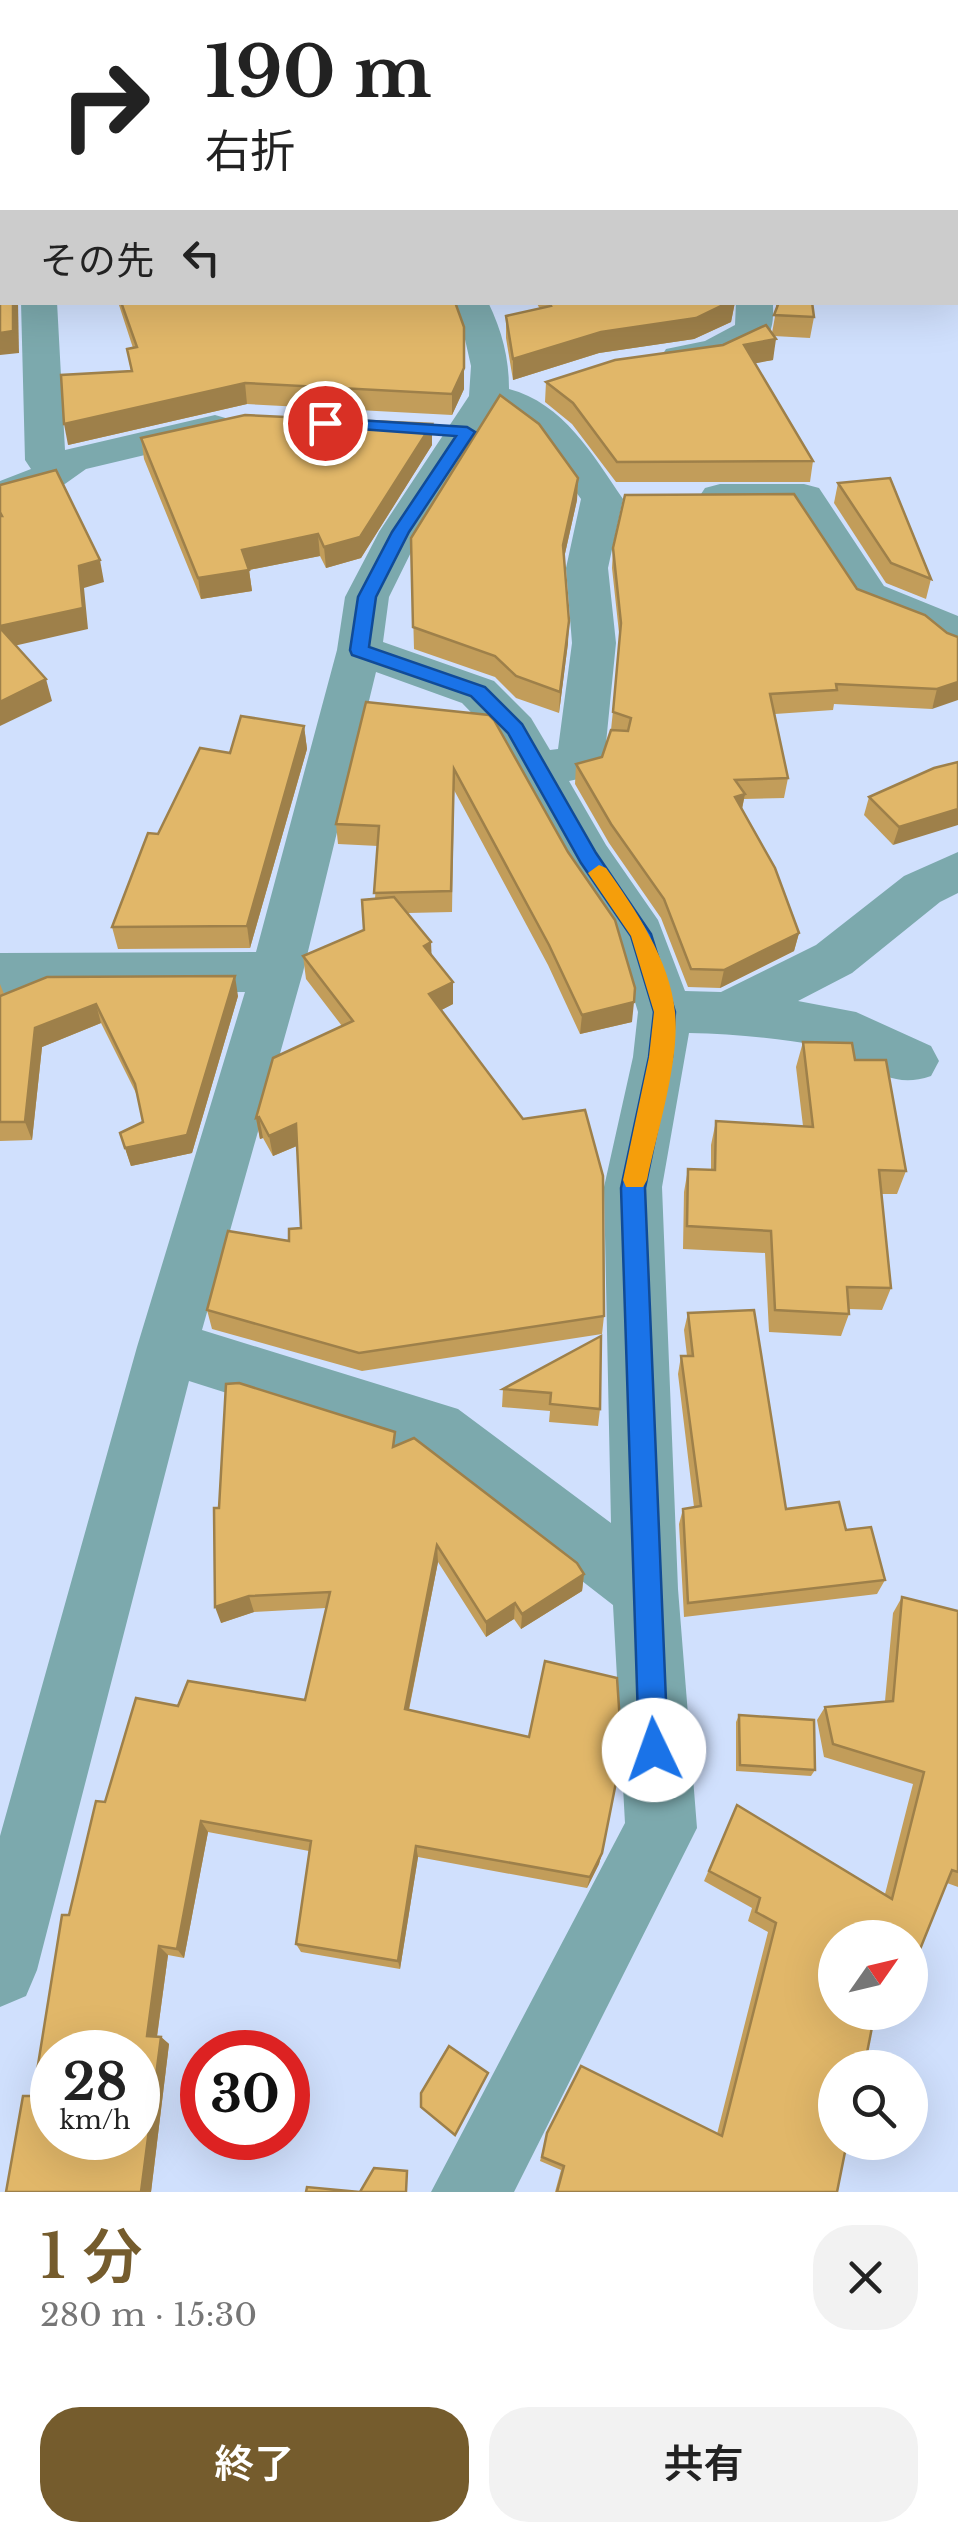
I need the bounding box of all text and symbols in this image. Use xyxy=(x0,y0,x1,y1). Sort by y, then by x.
text: 190 m xyxy=(205,29,432,116)
icon: right xyxy=(40,40,170,170)
text: 右折 xyxy=(205,123,295,179)
icon: left xyxy=(174,230,229,285)
text: その先 xyxy=(40,237,154,284)
pin xyxy=(283,381,368,466)
icon: arrive xyxy=(298,396,353,451)
position arrow xyxy=(602,1698,706,1802)
north arrow xyxy=(818,1920,928,2030)
map controls xyxy=(818,1920,928,2160)
speed limit sign: 30 xyxy=(180,2030,310,2160)
button: search xyxy=(818,2050,928,2160)
text: 28 xyxy=(63,2051,127,2114)
text: km/h xyxy=(60,2105,130,2136)
text: 1 分 xyxy=(40,2220,143,2294)
button: close xyxy=(813,2225,918,2330)
text: 280 m · 15:30 xyxy=(40,2295,257,2335)
button: 終了 xyxy=(40,2407,469,2522)
button: 共有 xyxy=(489,2407,918,2522)

